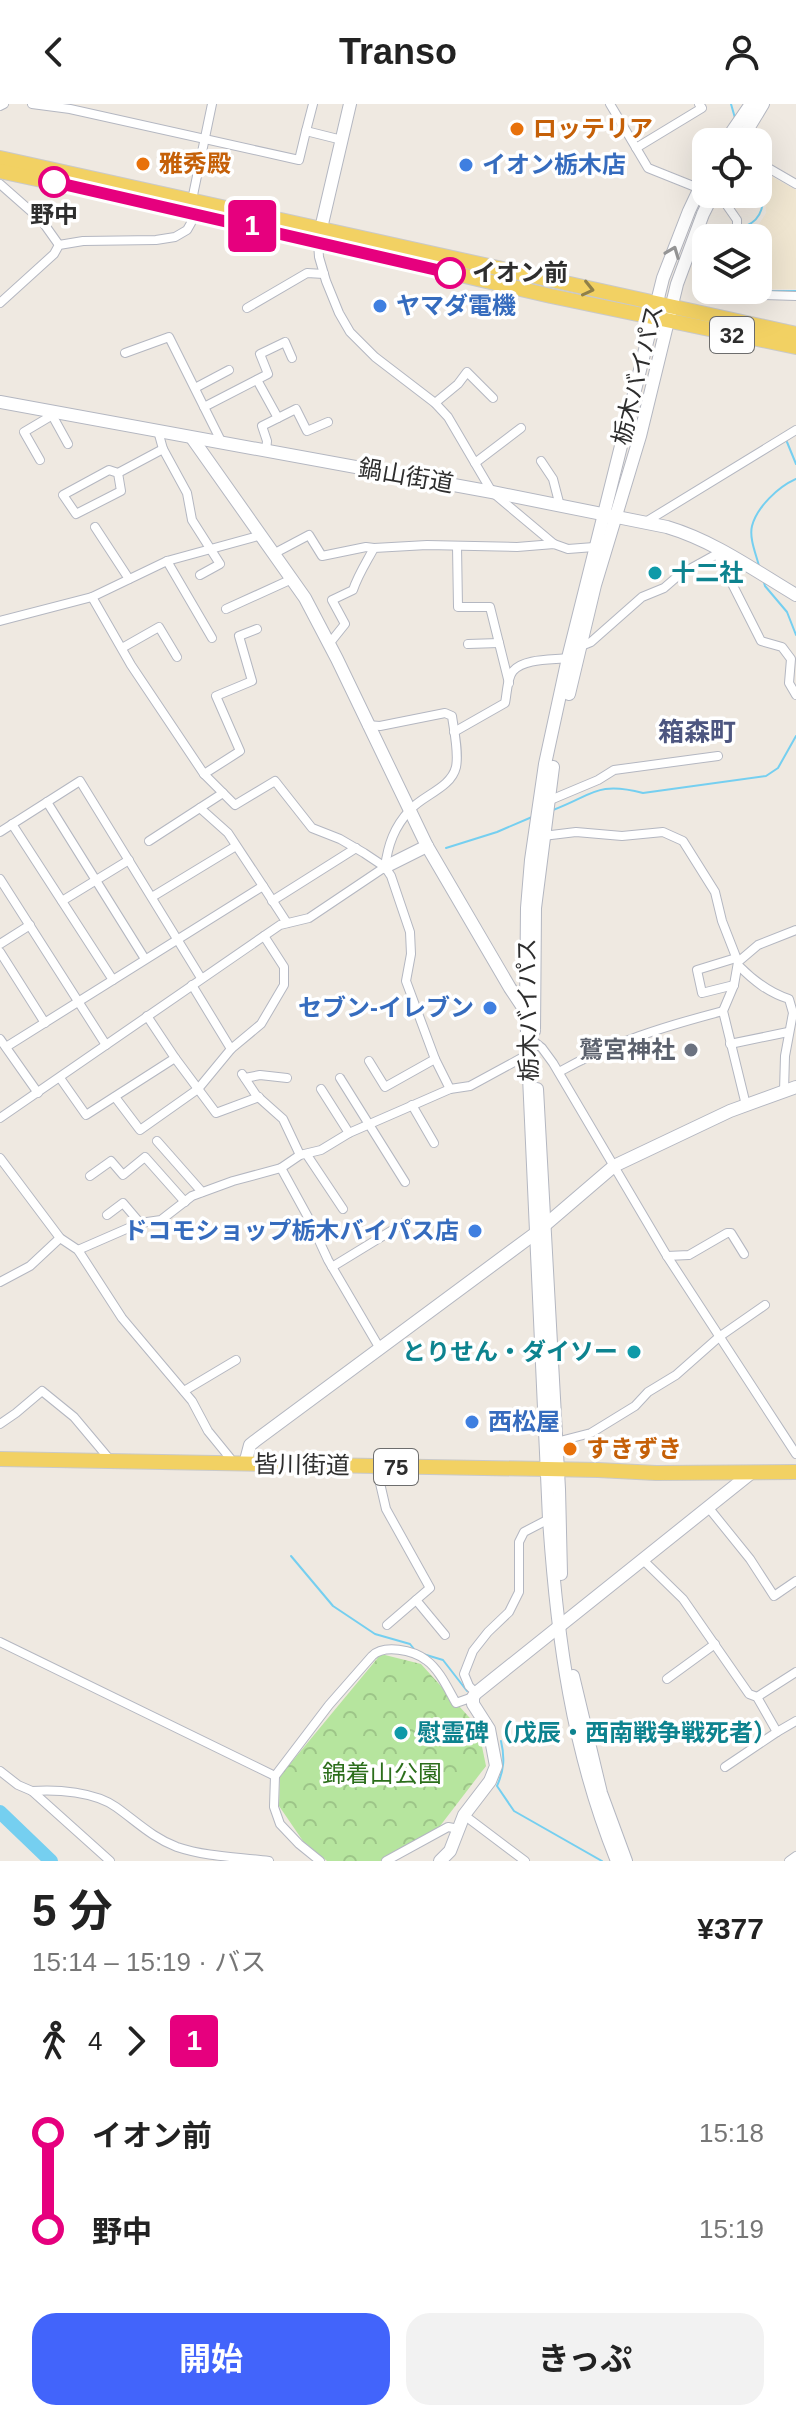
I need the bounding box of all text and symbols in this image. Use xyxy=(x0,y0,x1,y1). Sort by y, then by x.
icon: back xyxy=(32,30,76,74)
icon: person xyxy=(720,30,764,74)
text: Transo xyxy=(339,31,457,72)
place label: ロッテリア xyxy=(533,115,653,142)
marker: ロッテリア xyxy=(508,120,526,138)
map controls xyxy=(692,128,772,304)
button: locate xyxy=(692,128,772,208)
place label: 雅秀殿 xyxy=(159,150,231,177)
place label: イオン栃木店 xyxy=(482,151,626,178)
marker: 雅秀殿 xyxy=(134,155,152,173)
marker: イオン栃木店 xyxy=(457,156,475,174)
marker: 野中 xyxy=(39,167,69,197)
line badge: 1 xyxy=(226,200,278,252)
place label: 野中 xyxy=(30,201,78,228)
text: 1 xyxy=(244,210,260,241)
button: layers xyxy=(692,224,772,304)
one-way arrow xyxy=(663,246,680,260)
marker: イオン前 xyxy=(435,258,465,288)
place label: イオン前 xyxy=(472,259,568,286)
one-way arrow xyxy=(581,280,594,297)
place label: ヤマダ電機 xyxy=(396,292,516,319)
marker: ヤマダ電機 xyxy=(371,297,389,315)
street label: 栃木バイパス xyxy=(607,302,668,448)
road number: 32 xyxy=(710,317,754,353)
street label: 鍋山街道 xyxy=(356,454,456,497)
place label: 十二社 xyxy=(671,559,743,586)
marker: 十二社 xyxy=(646,564,664,582)
district label: 箱森町 xyxy=(658,717,736,747)
street label: 栃木バイパス xyxy=(513,938,542,1082)
place label: セブン-イレブン xyxy=(298,994,474,1021)
marker: セブン-イレブン xyxy=(481,999,499,1017)
place label: 鷲宮神社 xyxy=(579,1036,675,1063)
marker: 鷲宮神社 xyxy=(682,1041,700,1059)
place label: ドコモショップ栃木バイパス店 xyxy=(123,1217,459,1244)
marker: ドコモショップ栃木バイパス店 xyxy=(466,1222,484,1240)
place label: とりせん・ダイソー xyxy=(402,1338,618,1365)
marker: とりせん・ダイソー xyxy=(625,1343,643,1361)
place label: 西松屋 xyxy=(488,1408,560,1435)
marker: 西松屋 xyxy=(463,1413,481,1431)
place label: すきずき xyxy=(586,1435,682,1462)
marker: すきずき xyxy=(561,1440,579,1458)
road number: 75 xyxy=(374,1449,418,1485)
street label: 皆川街道 xyxy=(254,1450,350,1479)
place label: 慰霊碑（戊辰・西南戦争戦死者） xyxy=(417,1719,777,1746)
marker: 慰霊碑（戊辰・西南戦争戦死者） xyxy=(392,1724,410,1742)
park label: 錦着山公園 xyxy=(322,1760,442,1787)
text: 5 分 xyxy=(32,1886,113,1935)
text: ¥377 xyxy=(697,1912,764,1945)
text: 15:14 – 15:19 · バス xyxy=(32,1947,266,1977)
icon: walk xyxy=(32,2019,76,2063)
icon: forward xyxy=(114,2019,158,2063)
text: 1 xyxy=(186,2025,202,2056)
text: 4 xyxy=(88,2026,102,2056)
text: 15:18 xyxy=(699,2118,764,2148)
text: イオン前 xyxy=(92,2119,212,2152)
text: 15:19 xyxy=(699,2214,764,2244)
text: 野中 xyxy=(92,2215,152,2248)
button: 開始 xyxy=(32,2313,390,2405)
button: きっぷ xyxy=(406,2313,764,2405)

